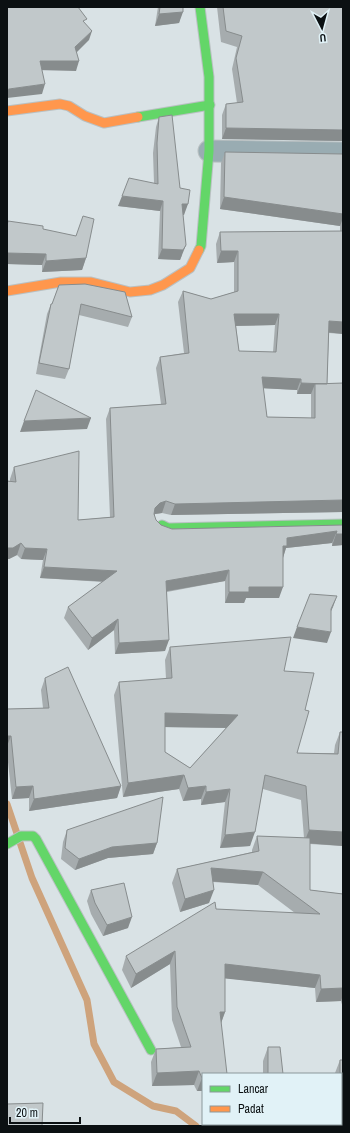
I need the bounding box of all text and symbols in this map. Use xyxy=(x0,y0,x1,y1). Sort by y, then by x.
north arrow xyxy=(302,8,342,48)
text: U xyxy=(319,31,327,45)
legend xyxy=(202,1073,342,1125)
text: Lancar xyxy=(238,1081,269,1097)
scale bar xyxy=(10,1099,80,1125)
text: Padat xyxy=(238,1101,264,1117)
text: 20 m xyxy=(16,1105,38,1121)

